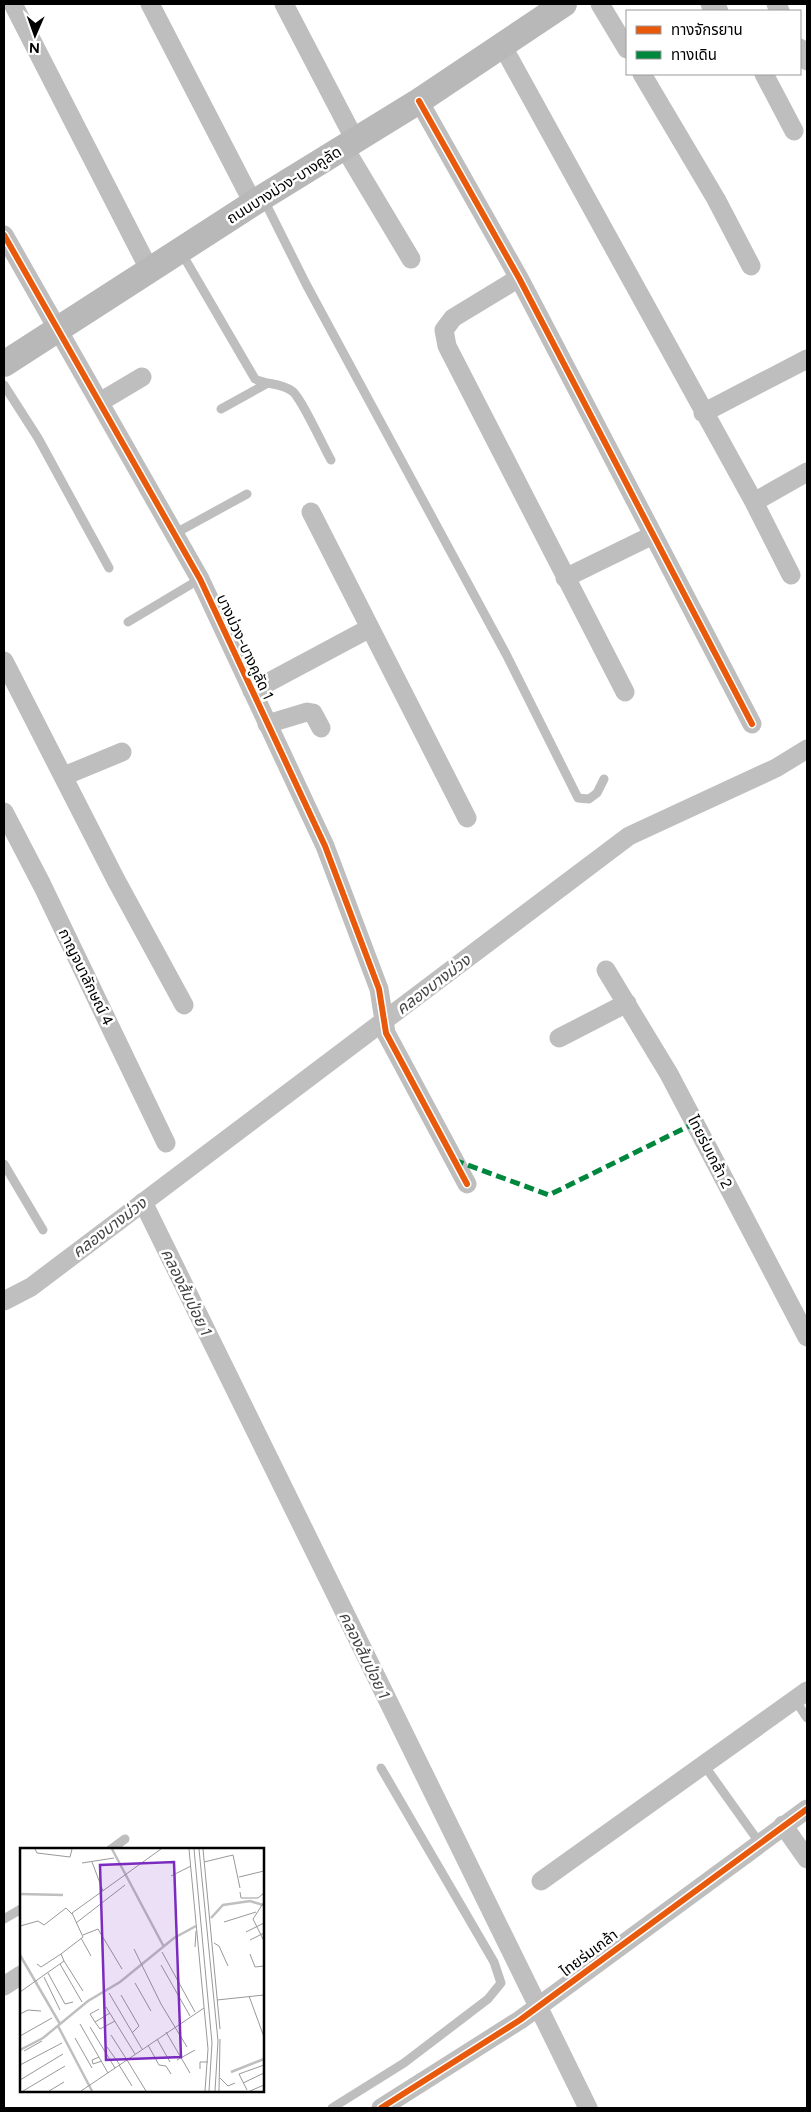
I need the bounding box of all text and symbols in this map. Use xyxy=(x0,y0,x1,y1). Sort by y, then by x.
north arrow xyxy=(10,10,60,60)
legend xyxy=(626,10,801,75)
text: ทางจักรยาน xyxy=(671,21,743,39)
text: N xyxy=(29,39,40,56)
text: ทางเดิน xyxy=(671,46,717,64)
street label: ถนนบางม่วง-บางคูลัด xyxy=(223,142,345,228)
street label: บางม่วง-บางคูลัด 1 xyxy=(213,591,277,703)
street label: กาญจนาลักษณ์ 4 xyxy=(55,926,117,1028)
water label: คลองบางม่วง xyxy=(393,950,475,1018)
street label: ไทยร่มเกล้า 2 xyxy=(684,1112,736,1191)
water label: คลองบางม่วง xyxy=(69,1193,151,1261)
water label: คลองส้มป่อย 1 xyxy=(157,1246,216,1339)
water label: คลองส้มป่อย 1 xyxy=(335,1609,394,1702)
inset map xyxy=(20,1848,264,2092)
street label: ไทยร่มเกล้า xyxy=(556,1926,621,1981)

